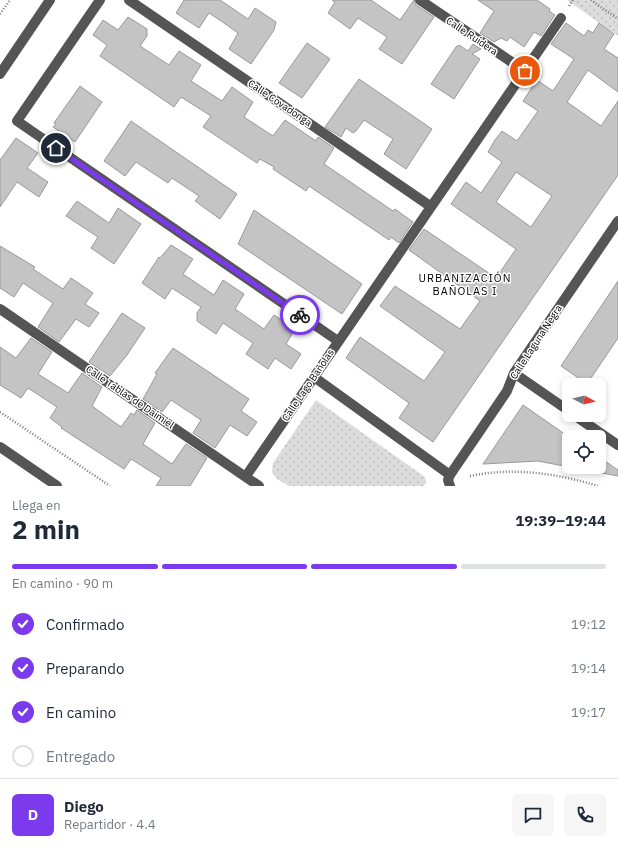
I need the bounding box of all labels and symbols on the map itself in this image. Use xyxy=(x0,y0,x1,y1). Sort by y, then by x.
street label: Calle Ruidera xyxy=(444,14,501,58)
pin xyxy=(508,54,542,88)
street label: Calle Covadonga xyxy=(246,77,315,130)
pin xyxy=(39,131,73,165)
district label: URBANIZACIÓN BAÑOLAS I xyxy=(419,271,511,298)
courier xyxy=(280,295,320,335)
street label: Calle Laguna Negra xyxy=(507,302,565,382)
street label: Calle Lago Bañolas xyxy=(279,346,337,424)
street label: Calle Tablas de Daimiel xyxy=(83,363,177,432)
north arrow xyxy=(562,378,606,422)

